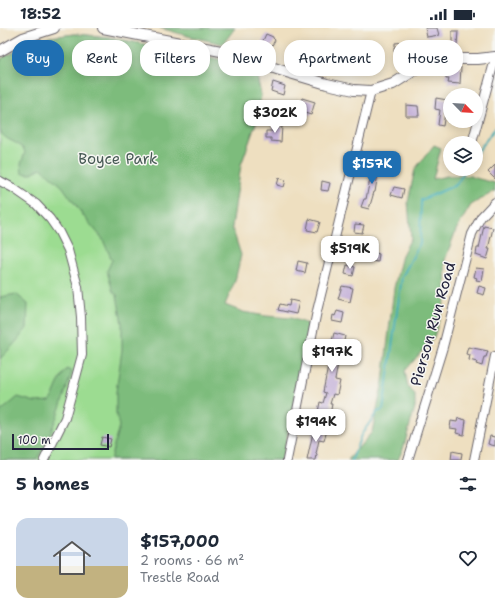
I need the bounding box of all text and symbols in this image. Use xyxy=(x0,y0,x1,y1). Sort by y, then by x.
text: 18:52 xyxy=(20,4,61,24)
chip: Buy xyxy=(12,40,64,76)
chip: Rent xyxy=(72,40,132,76)
chip: Filters xyxy=(140,40,210,76)
chip: New xyxy=(218,40,276,76)
chip: Apartment xyxy=(284,40,385,76)
chip: House xyxy=(393,40,463,76)
north arrow xyxy=(443,88,483,128)
map controls xyxy=(443,88,483,176)
pin: $302K xyxy=(247,100,303,134)
text: $302K xyxy=(253,104,297,121)
button: layers xyxy=(443,136,483,176)
park label: Boyce Park xyxy=(78,149,158,169)
pin: $157K xyxy=(344,151,400,185)
text: $157K xyxy=(352,155,392,172)
pin: $519K xyxy=(322,236,378,270)
text: $519K xyxy=(330,240,370,257)
street label: Pierson Run Road xyxy=(406,259,460,388)
pin: $197K xyxy=(304,339,360,373)
text: $197K xyxy=(311,343,353,360)
pin: $194K xyxy=(288,409,344,443)
text: $194K xyxy=(295,413,337,430)
scale bar xyxy=(12,432,109,451)
text: 100 m xyxy=(18,433,51,448)
text: 5 homes xyxy=(16,473,89,495)
icon: filters xyxy=(457,473,479,495)
text: $157,000 xyxy=(140,530,219,552)
icon: home xyxy=(48,534,96,582)
icon: heart xyxy=(457,547,479,569)
text: 2 rooms · 66 m² xyxy=(140,552,244,569)
text: Trestle Road xyxy=(140,569,219,586)

